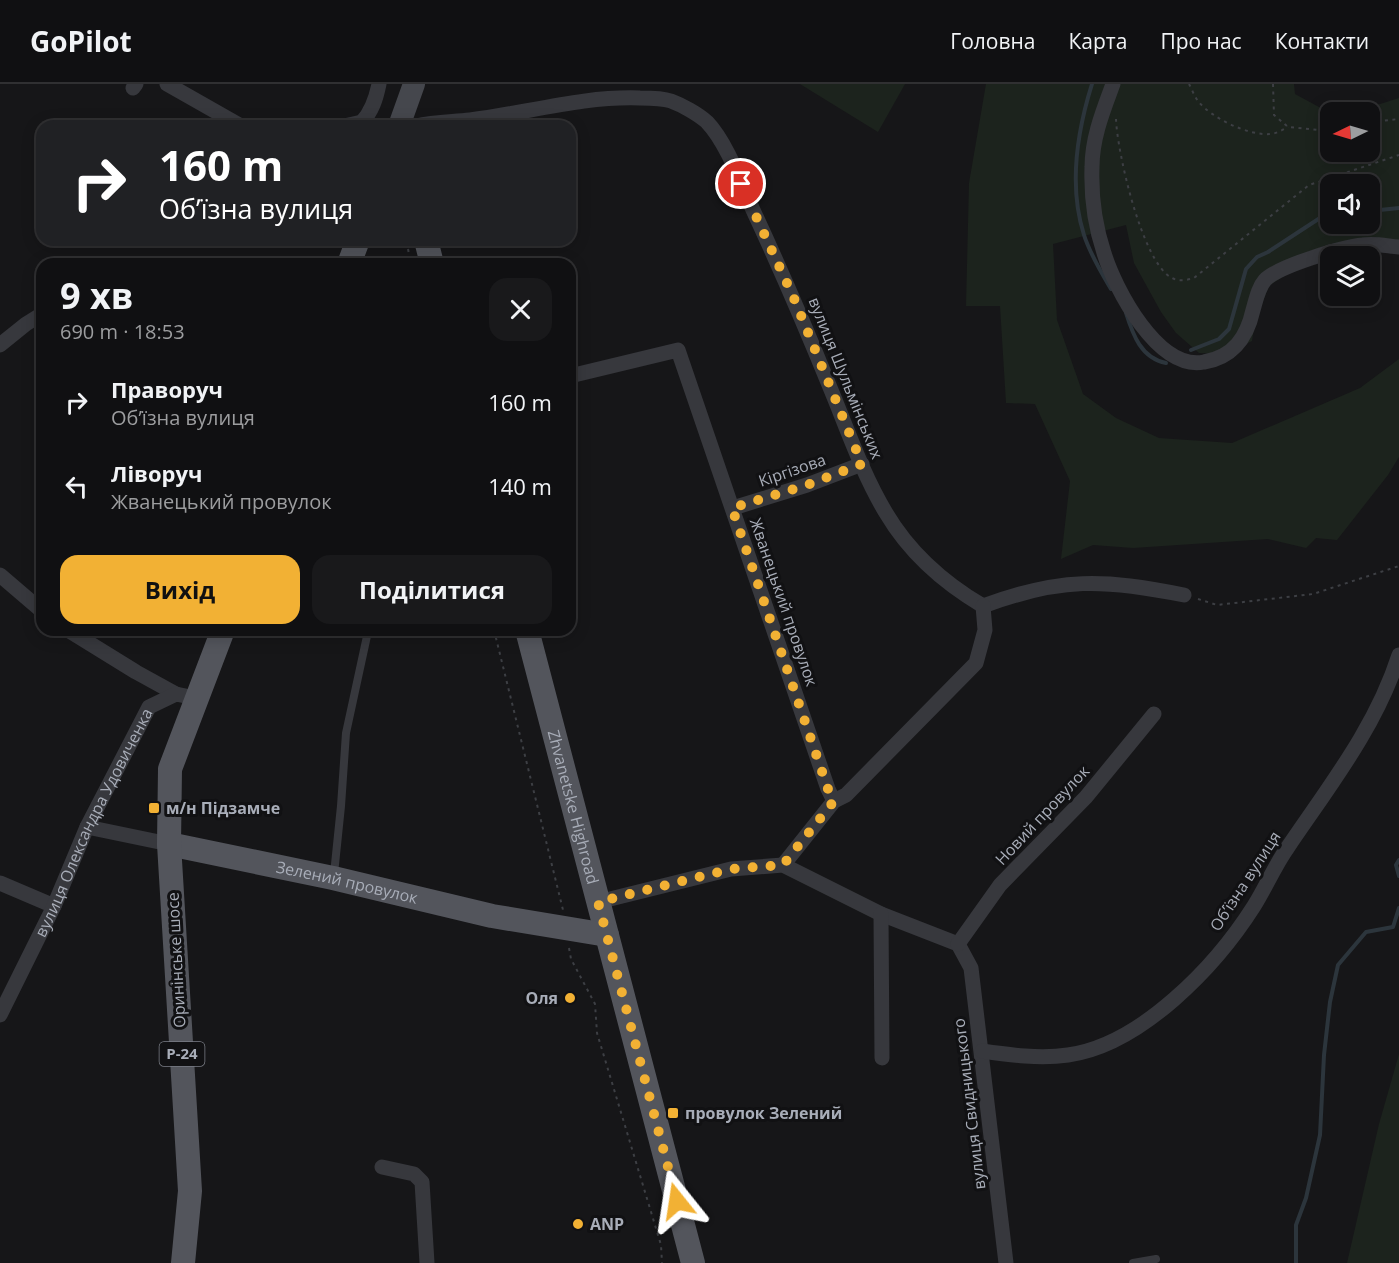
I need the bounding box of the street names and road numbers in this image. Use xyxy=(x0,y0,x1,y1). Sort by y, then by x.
street label: вулиця Шульмінських xyxy=(803,294,889,463)
street label: Кіргізова xyxy=(755,448,829,492)
street label: Жванецький провулок xyxy=(745,515,823,690)
street label: вулиця Олександра Удовиченка xyxy=(29,704,158,941)
street label: Zhvanetske Highroad xyxy=(543,727,604,887)
street label: Новий провулок xyxy=(990,760,1094,870)
street label: Обʼїзна вулиця xyxy=(1204,827,1286,935)
street label: Зелений провулок xyxy=(274,855,421,909)
street label: Оринінське шосе xyxy=(161,892,191,1028)
street label: вулиця Свидницького xyxy=(948,1017,990,1191)
road number: Р-24 xyxy=(160,1042,204,1066)

